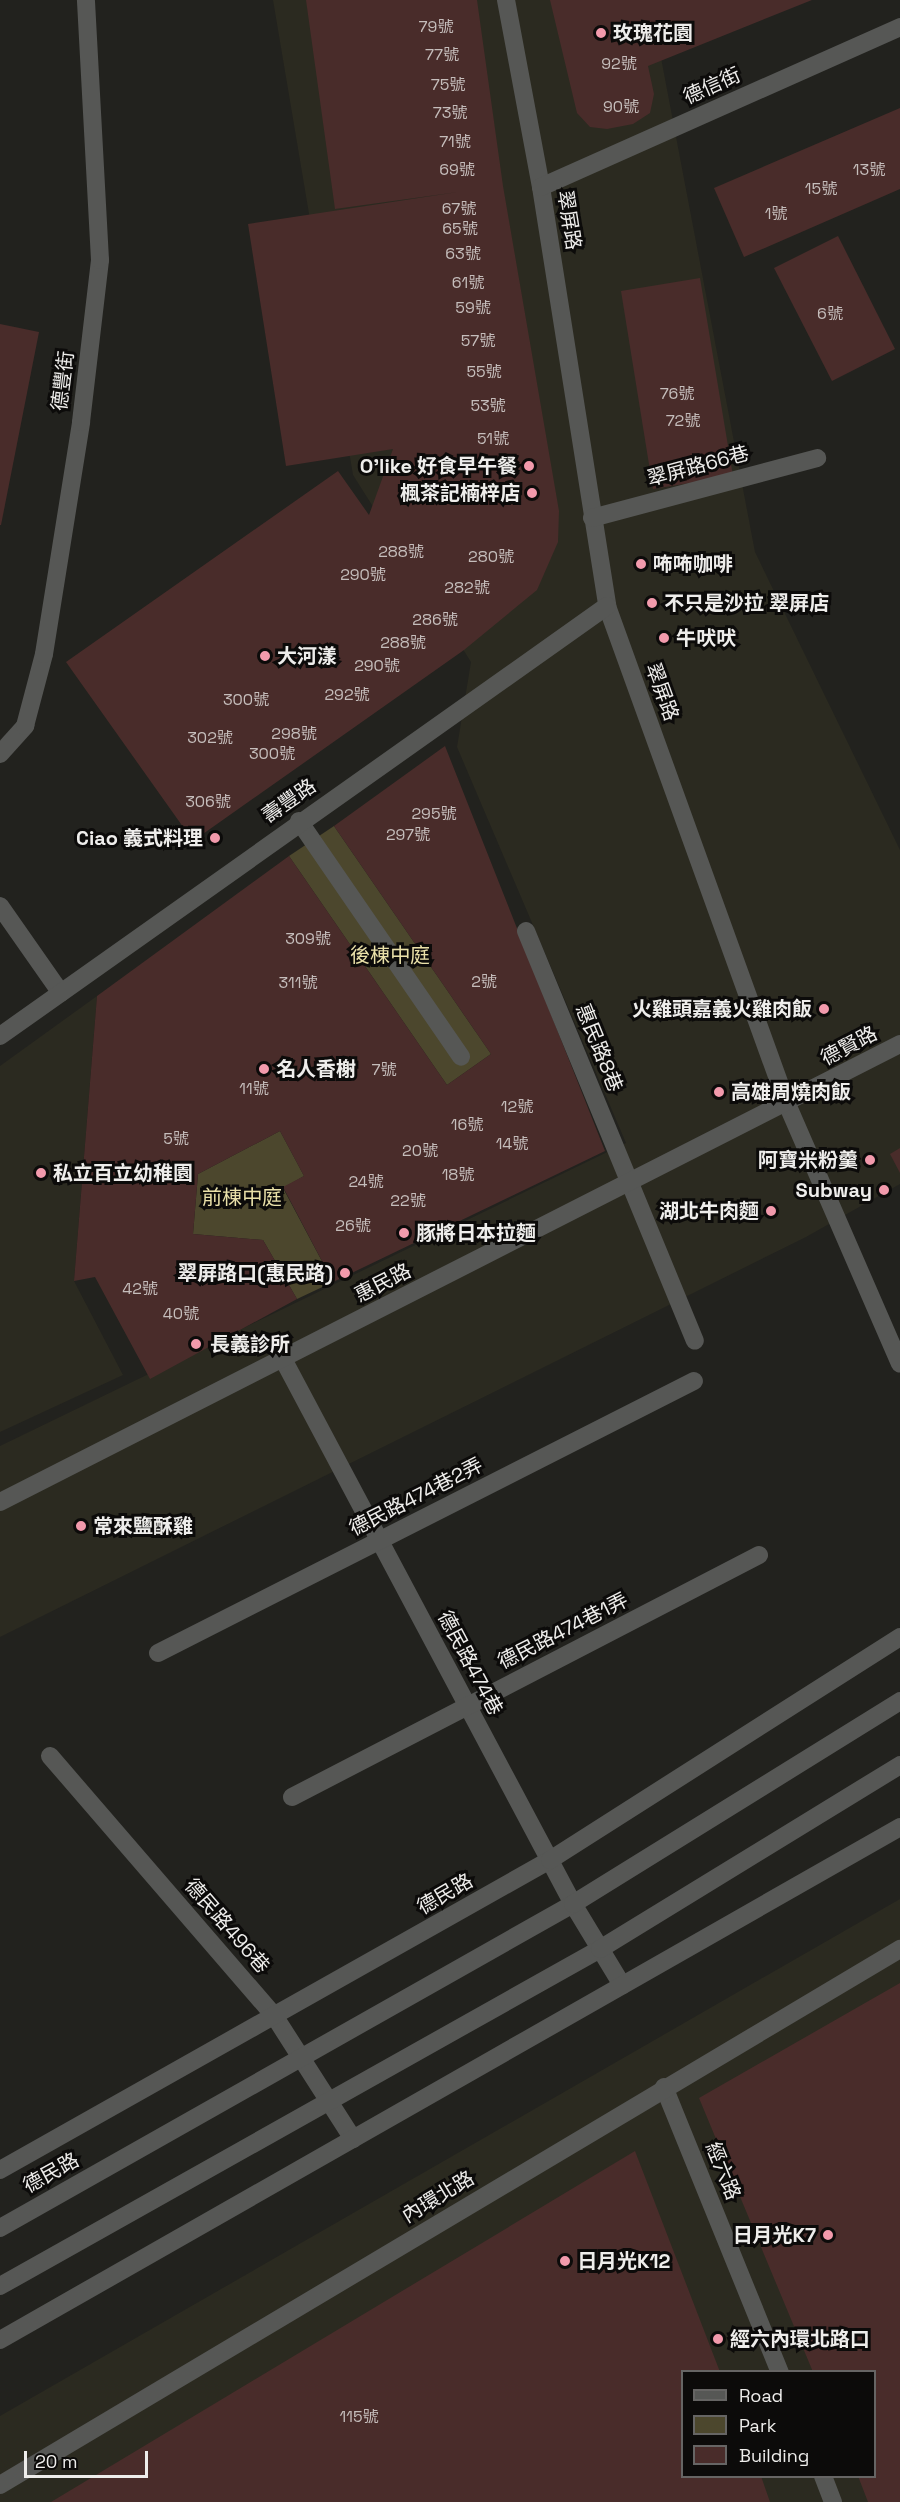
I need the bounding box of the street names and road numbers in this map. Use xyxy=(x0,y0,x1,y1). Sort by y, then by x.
street label: 德信街 xyxy=(680,63,744,109)
street label: 翠屏路 xyxy=(552,188,586,252)
street label: 德豐街 xyxy=(47,350,79,412)
street label: 翠屏路66巷 xyxy=(644,441,752,491)
street label: 翠屏路 xyxy=(640,660,684,724)
street label: 壽豐路 xyxy=(258,774,320,828)
street label: 惠民路8巷 xyxy=(571,1001,627,1095)
street label: 德賢路 xyxy=(817,1021,881,1071)
street label: 惠民路 xyxy=(351,1259,415,1307)
street label: 德民路474巷2弄 xyxy=(345,1453,487,1541)
street label: 德民路474巷1弄 xyxy=(494,1588,632,1674)
street label: 德民路474巷 xyxy=(433,1607,507,1719)
street label: 德民路 xyxy=(413,1869,477,1919)
street label: 德民路496巷 xyxy=(180,1874,274,1978)
street label: 經六路 xyxy=(701,2139,745,2203)
street label: 德民路 xyxy=(19,2148,83,2198)
street label: 內環北路 xyxy=(398,2166,478,2228)

